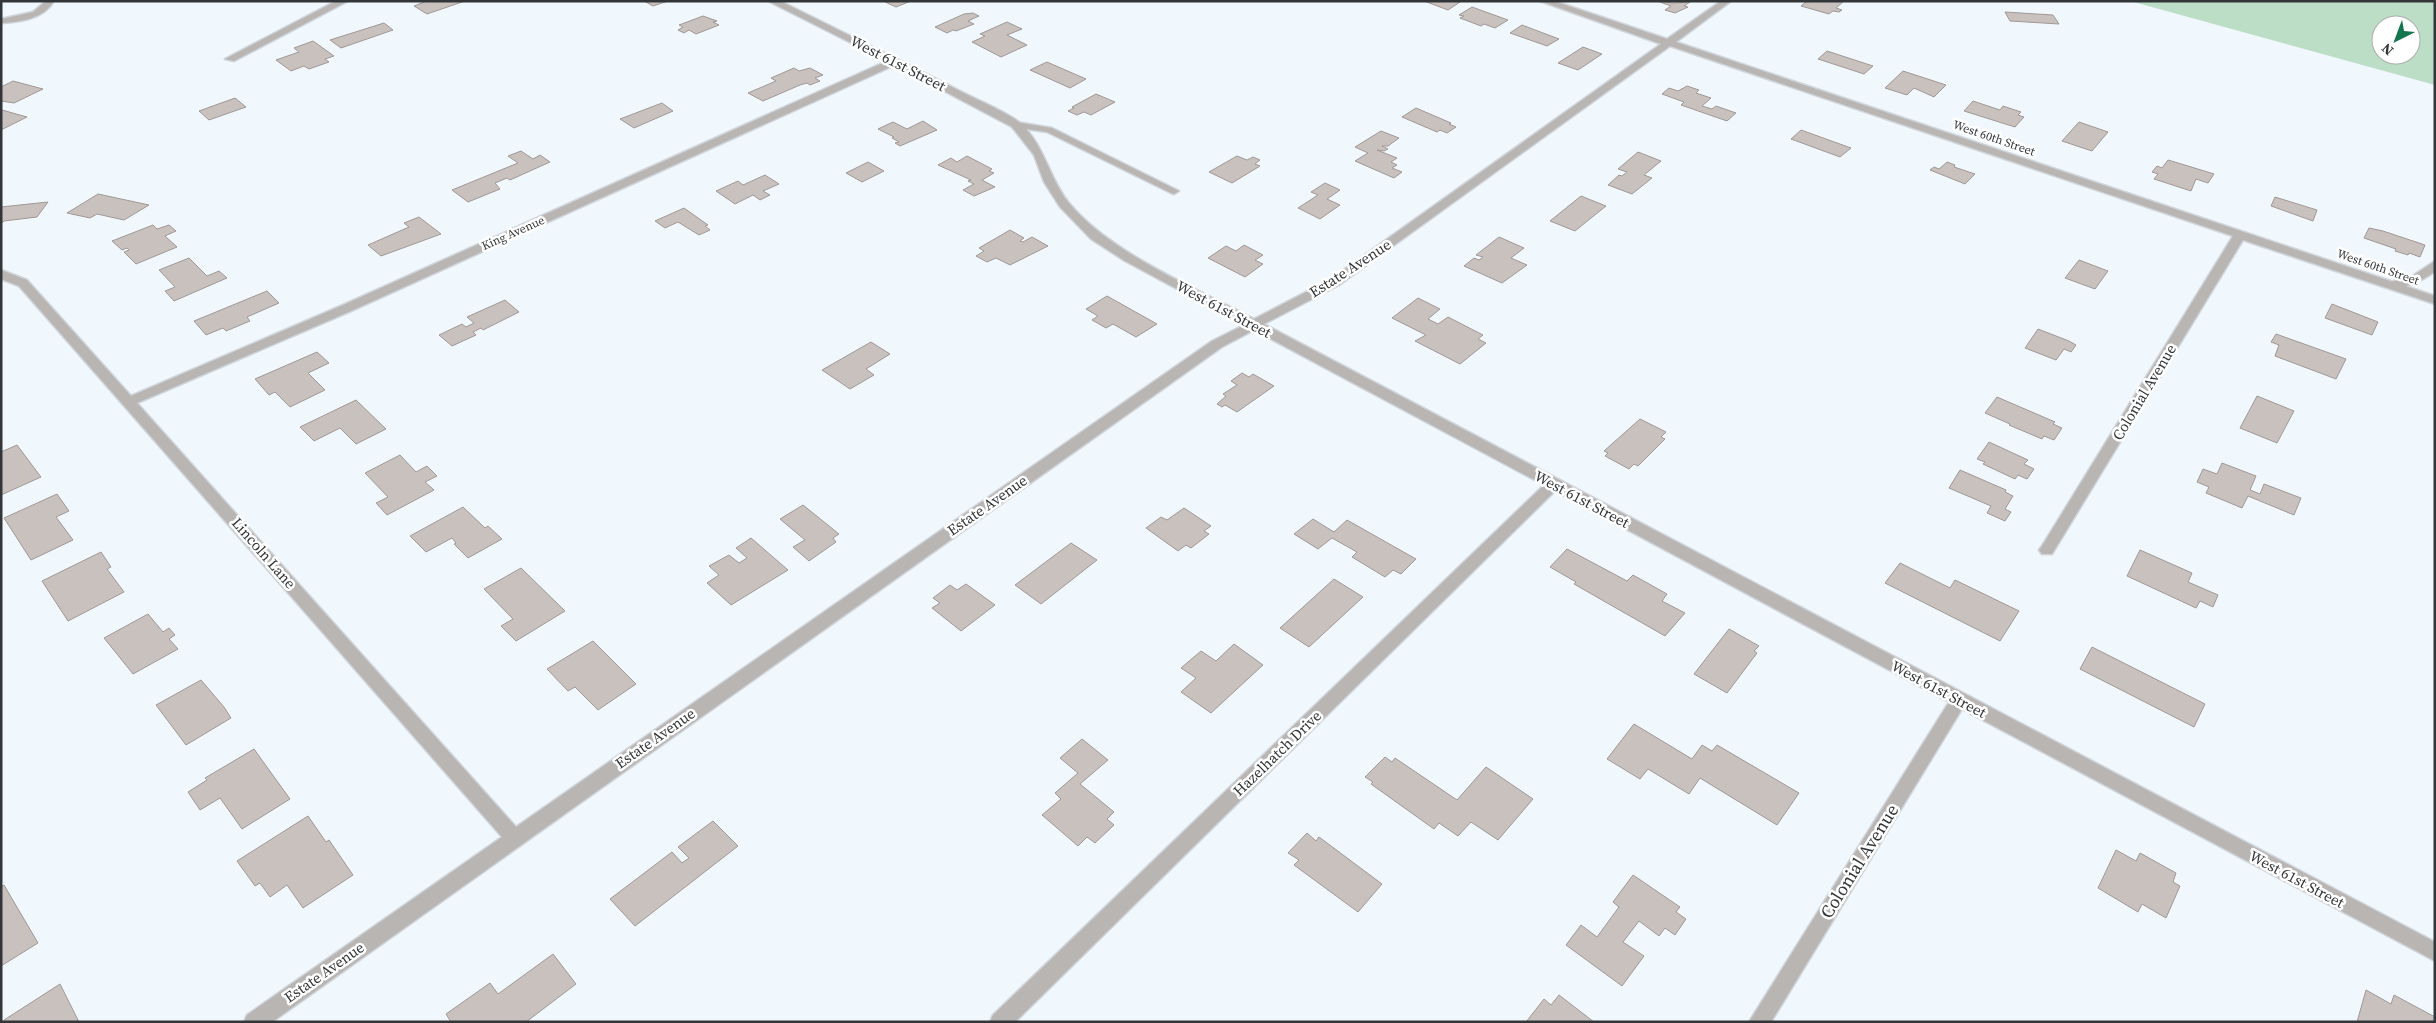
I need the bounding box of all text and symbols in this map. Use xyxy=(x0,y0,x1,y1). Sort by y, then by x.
north arrow xyxy=(2371,15,2421,65)
street label: West 61st Street xyxy=(847,30,949,96)
text: N xyxy=(2377,39,2398,61)
street label: West 60th Street xyxy=(1951,116,2037,160)
street label: King Avenue xyxy=(479,212,547,254)
street label: Estate Avenue xyxy=(1305,234,1395,302)
street label: West 60th Street xyxy=(2335,245,2421,289)
street label: West 61st Street xyxy=(1173,275,1275,343)
street label: Colonial Avenue xyxy=(2107,340,2181,444)
street label: West 61st Street xyxy=(1531,465,1633,533)
street label: Estate Avenue xyxy=(943,469,1032,540)
street label: Lincoln Lane xyxy=(227,513,301,593)
street label: West 61st Street xyxy=(1888,655,1990,723)
street label: Estate Avenue xyxy=(611,702,700,773)
street label: Hazelhatch Drive xyxy=(1228,705,1326,801)
street label: Colonial Avenue xyxy=(1814,799,1904,923)
street label: West 61st Street xyxy=(2246,845,2348,913)
street label: Estate Avenue xyxy=(280,936,369,1007)

